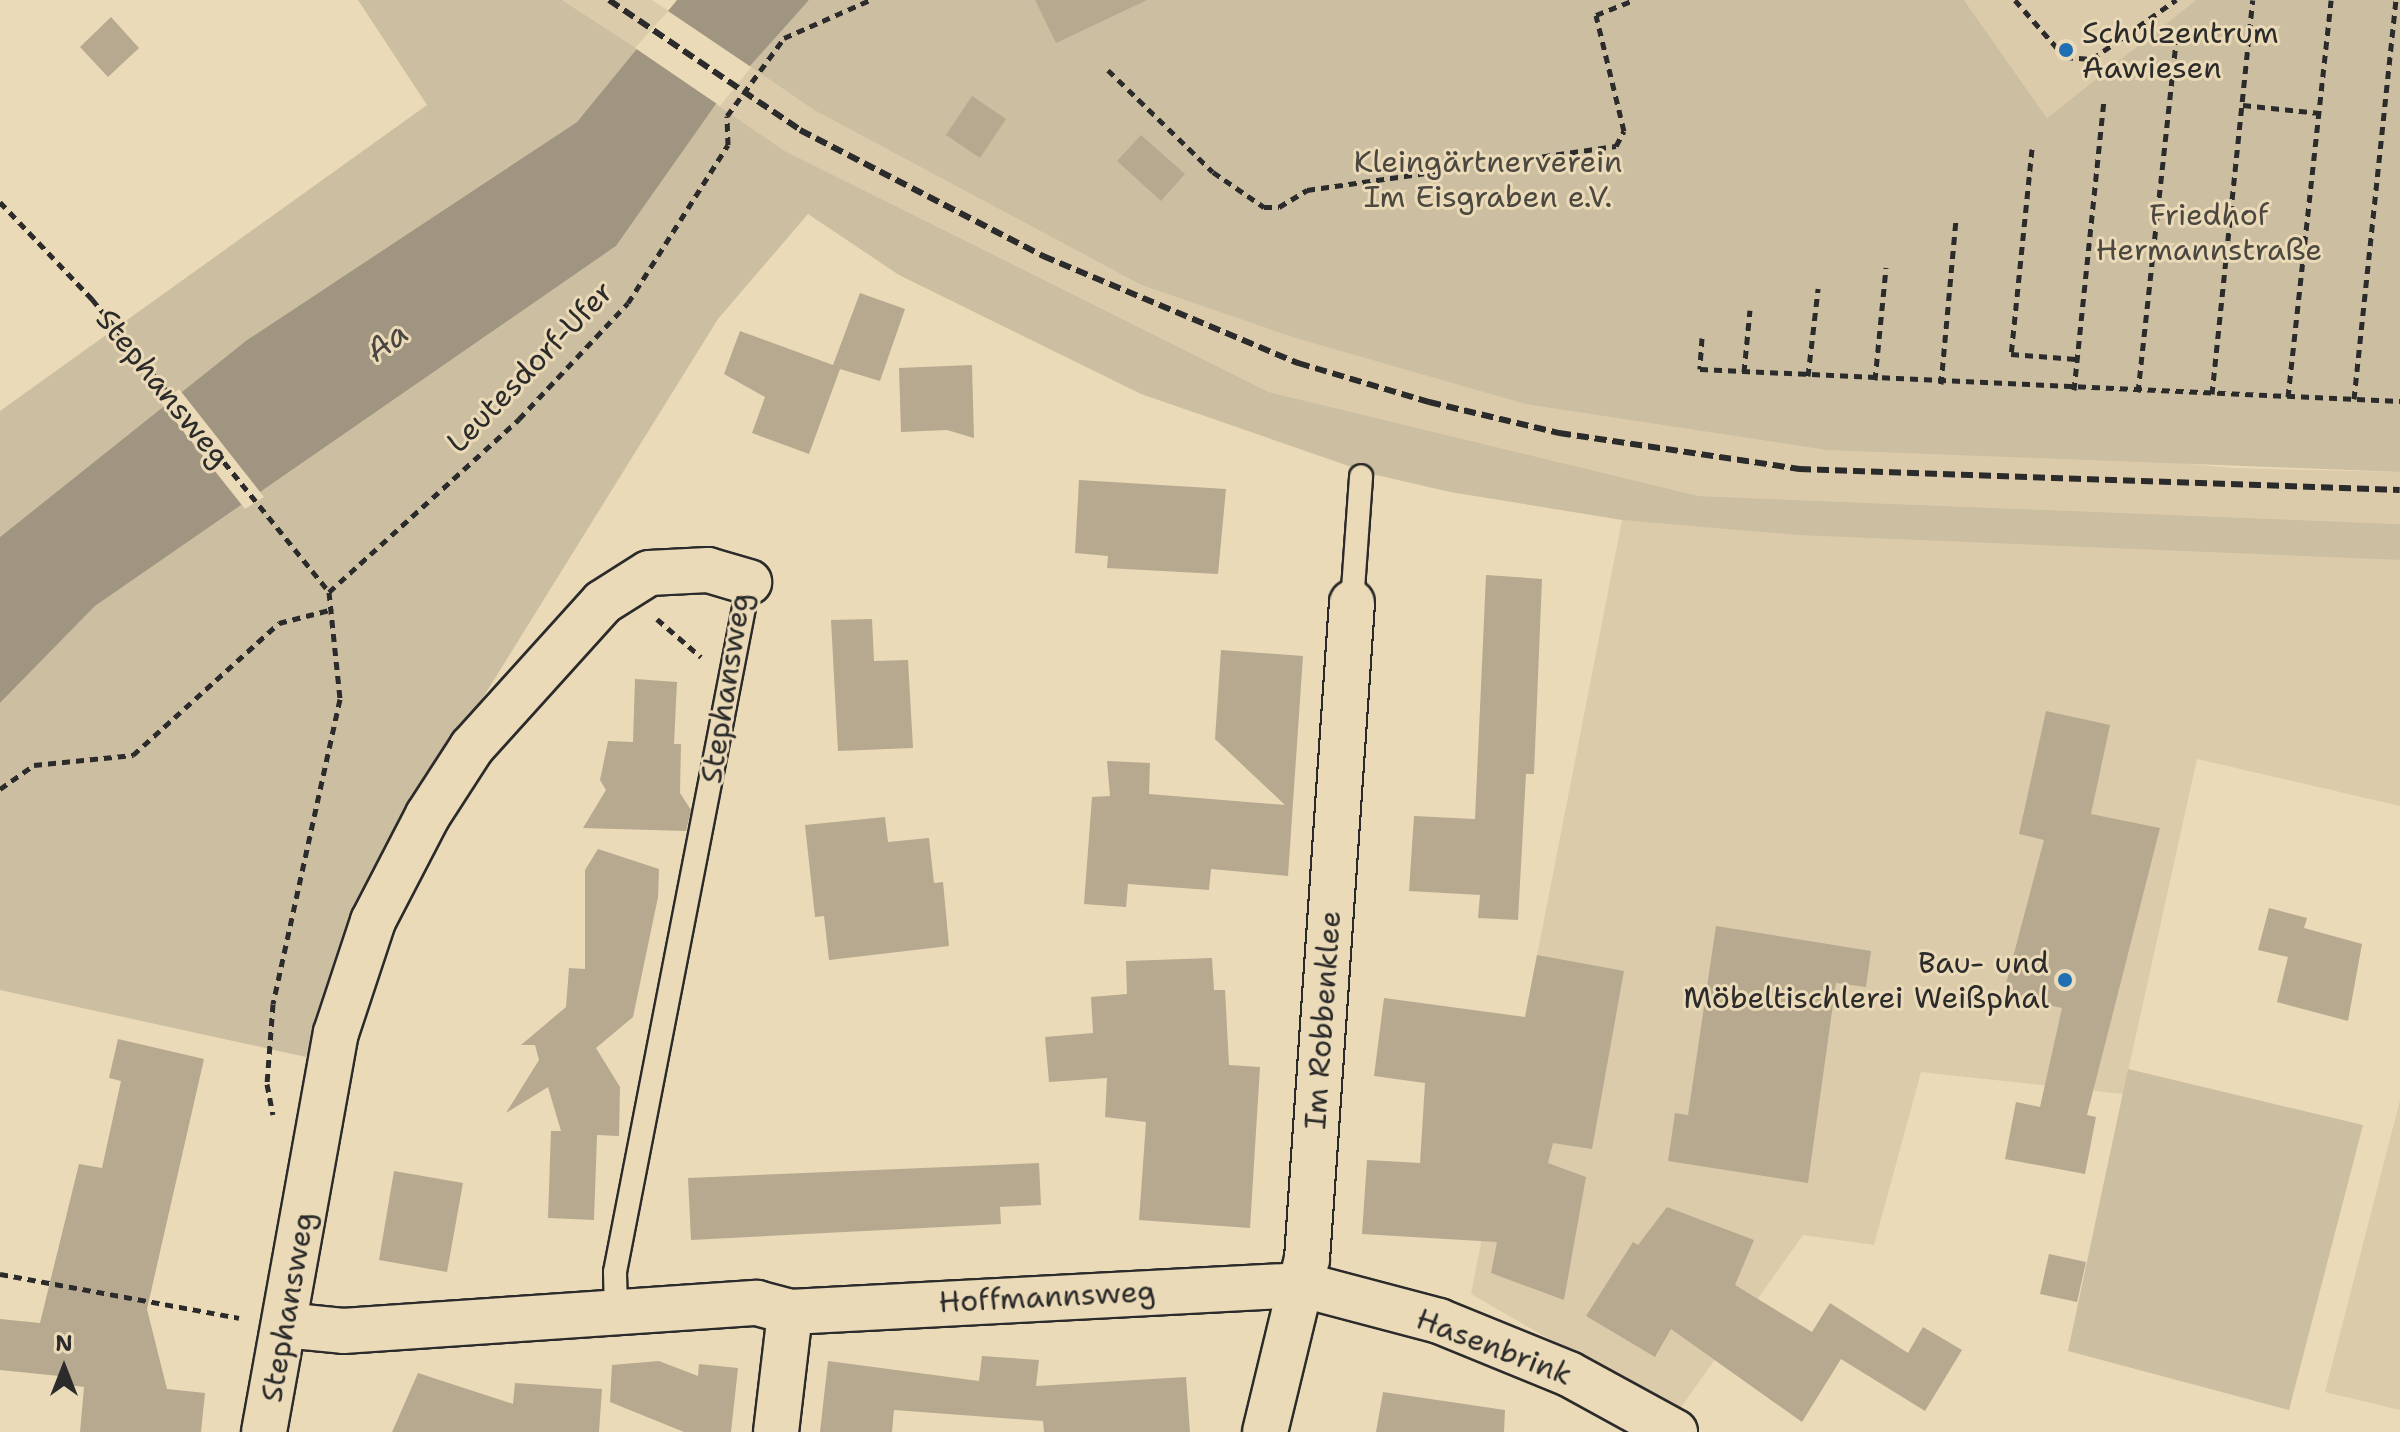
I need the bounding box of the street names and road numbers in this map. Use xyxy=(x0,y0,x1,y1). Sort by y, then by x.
street label: Leutesdorf-Ufer xyxy=(439,274,621,460)
street label: Stephansweg xyxy=(88,302,238,474)
street label: Stephansweg xyxy=(693,590,759,786)
street label: Im Robbenklee xyxy=(1297,909,1349,1131)
street label: Stephansweg xyxy=(254,1209,322,1405)
street label: Hoffmannsweg xyxy=(938,1273,1156,1321)
street label: Hasenbrink xyxy=(1411,1301,1577,1393)

